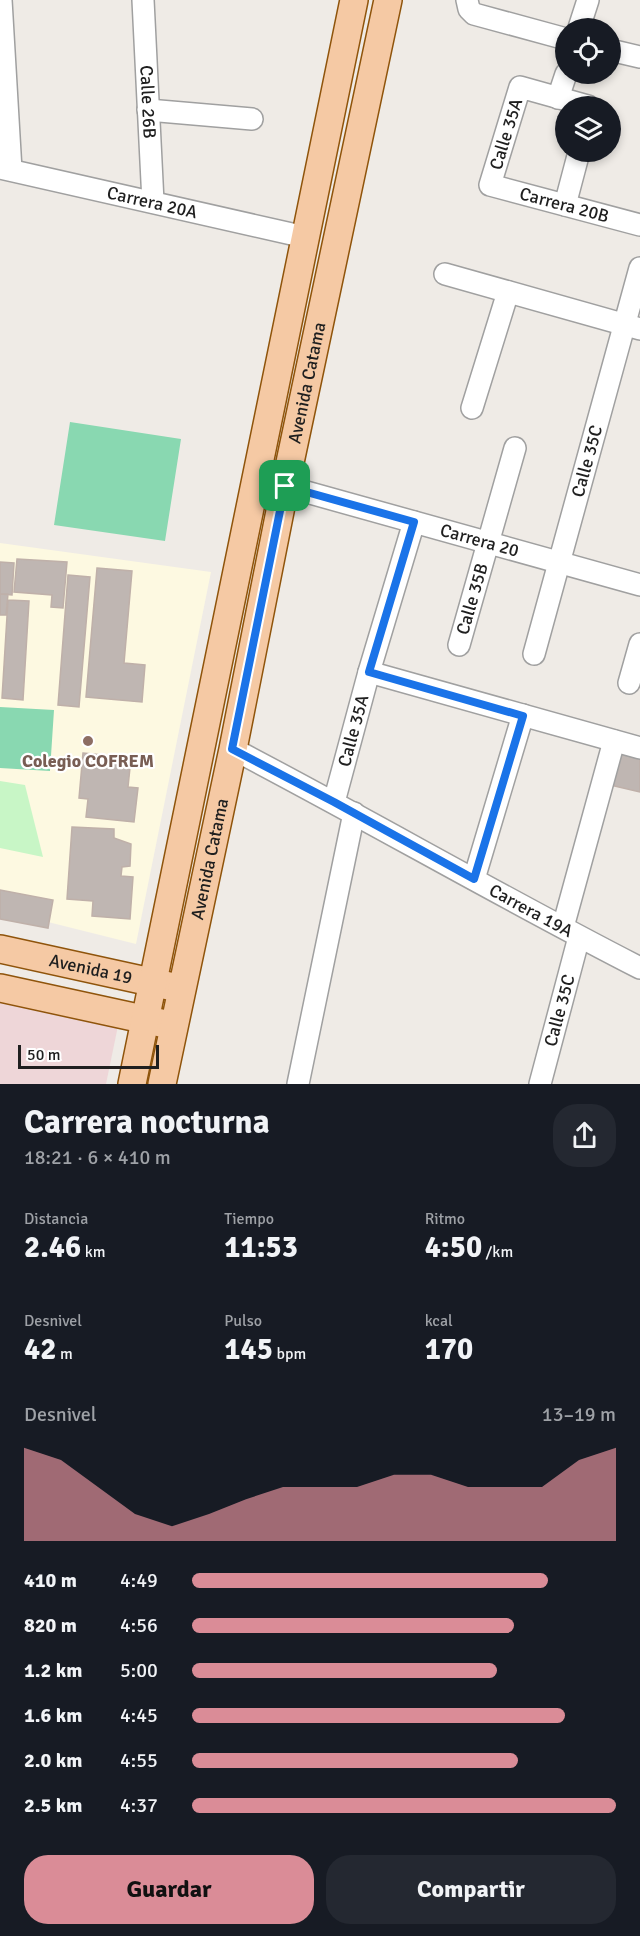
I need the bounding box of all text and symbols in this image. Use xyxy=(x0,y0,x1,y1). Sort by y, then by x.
map controls xyxy=(555,18,621,162)
button: locate xyxy=(555,18,621,84)
street label: Calle 26B xyxy=(135,65,161,139)
street label: Calle 35A xyxy=(485,96,527,172)
button: layers xyxy=(555,96,621,162)
street label: Carrera 20A xyxy=(105,182,199,223)
street label: Carrera 20B xyxy=(517,182,612,227)
street label: Avenida Catama xyxy=(283,320,330,446)
street label: Calle 35C xyxy=(567,423,607,499)
pin xyxy=(259,460,310,511)
icon: arrive xyxy=(268,469,301,502)
street label: Carrera 20 xyxy=(438,519,521,562)
street label: Calle 35B xyxy=(452,560,493,637)
street label: Calle 35A xyxy=(333,692,373,769)
marker: Colegio COFREM xyxy=(81,734,95,748)
place label: Colegio COFREM xyxy=(22,750,154,772)
street label: Avenida Catama xyxy=(186,796,233,922)
street label: Carrera 19A xyxy=(485,879,577,942)
street label: Avenida 19 xyxy=(47,949,134,989)
street label: Calle 35C xyxy=(539,972,580,1049)
scale bar xyxy=(18,1042,159,1070)
text: 50 m xyxy=(27,1045,61,1065)
text: Carrera nocturna xyxy=(24,1102,270,1143)
button: share xyxy=(553,1104,616,1167)
text: 18:21 · 6 × 410 m xyxy=(24,1145,171,1170)
text: Distancia xyxy=(24,1209,88,1229)
text: Tiempo xyxy=(224,1209,274,1229)
text: Ritmo xyxy=(425,1209,465,1229)
text: 2.46 xyxy=(24,1229,81,1266)
text: 11:53 xyxy=(224,1229,298,1266)
text: 4:50 xyxy=(425,1229,482,1266)
text: km xyxy=(81,1242,106,1262)
text: /km xyxy=(482,1242,513,1262)
text: Desnivel xyxy=(24,1311,82,1331)
text: Pulso xyxy=(224,1311,262,1331)
text: kcal xyxy=(425,1311,453,1331)
text: 42 xyxy=(24,1331,56,1368)
text: 145 xyxy=(224,1331,273,1368)
text: 170 xyxy=(425,1331,473,1368)
text: m xyxy=(56,1344,73,1364)
text: bpm xyxy=(273,1344,306,1364)
text: Desnivel xyxy=(24,1402,97,1427)
text: 13–19 m xyxy=(542,1402,616,1427)
text: 410 m xyxy=(24,1568,77,1593)
text: 4:49 xyxy=(120,1568,158,1593)
text: 820 m xyxy=(24,1613,77,1638)
text: 4:56 xyxy=(120,1613,158,1638)
text: 1.2 km xyxy=(24,1658,82,1683)
text: 5:00 xyxy=(120,1658,158,1683)
text: 1.6 km xyxy=(24,1703,82,1728)
text: 4:45 xyxy=(120,1703,158,1728)
text: 2.0 km xyxy=(24,1748,82,1773)
text: 4:55 xyxy=(120,1748,158,1773)
text: 2.5 km xyxy=(24,1793,82,1818)
text: 4:37 xyxy=(120,1793,158,1818)
button: Guardar xyxy=(24,1855,314,1924)
button: Compartir xyxy=(326,1855,616,1924)

